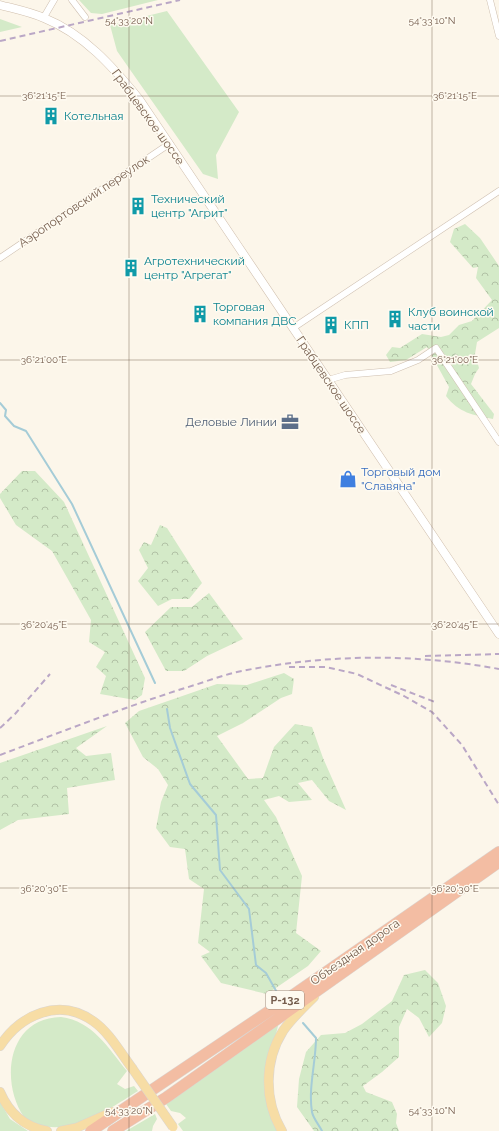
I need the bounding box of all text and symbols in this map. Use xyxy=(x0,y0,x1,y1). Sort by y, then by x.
text: 54°33'20"N xyxy=(105,15,153,26)
text: 54°33'10"N xyxy=(409,15,455,26)
street label: Грабцевское шоссе xyxy=(109,67,187,167)
text: 36°21'15"E xyxy=(22,90,66,101)
text: 36°21'15"E xyxy=(433,90,477,101)
building icon: Котельная xyxy=(41,106,61,126)
place label: Котельная xyxy=(64,109,124,123)
street label: Аэропортовский переулок xyxy=(16,152,152,250)
place label: Технический центр "Агрит" xyxy=(151,192,227,220)
building icon: Технический центр "Агрит" xyxy=(128,196,148,216)
place label: Агротехнический центр "Агрегат" xyxy=(144,254,245,282)
building icon: Агротехнический центр "Агрегат" xyxy=(121,258,141,278)
place label: Торговая компания ДВС xyxy=(213,300,296,328)
building icon: Торговая компания ДВС xyxy=(190,304,210,324)
place label: Клуб воинской части xyxy=(408,305,494,333)
building icon: Клуб воинской части xyxy=(385,309,405,329)
building icon: КПП xyxy=(321,315,341,335)
place label: КПП xyxy=(344,318,369,332)
street label: Грабцевское шоссе xyxy=(293,334,369,436)
text: 36°21'00"E xyxy=(21,354,67,365)
text: 36°21'00"E xyxy=(432,354,478,365)
office icon: Деловые Линии xyxy=(280,412,300,432)
place label: Деловые Линии xyxy=(185,415,277,429)
place label: Торговый дом "Славяна" xyxy=(361,465,441,493)
shop icon: Торговый дом "Славяна" xyxy=(338,469,358,489)
text: 36°20'45"E xyxy=(21,619,67,630)
text: 36°20'45"E xyxy=(432,619,478,630)
text: 36°20'30"E xyxy=(20,883,68,894)
text: 36°20'30"E xyxy=(431,883,479,894)
street label: Объездная дорога xyxy=(308,916,402,988)
road number: Р-132 xyxy=(266,991,304,1009)
text: 54°33'20"N xyxy=(105,1105,153,1116)
text: 54°33'10"N xyxy=(409,1105,455,1116)

